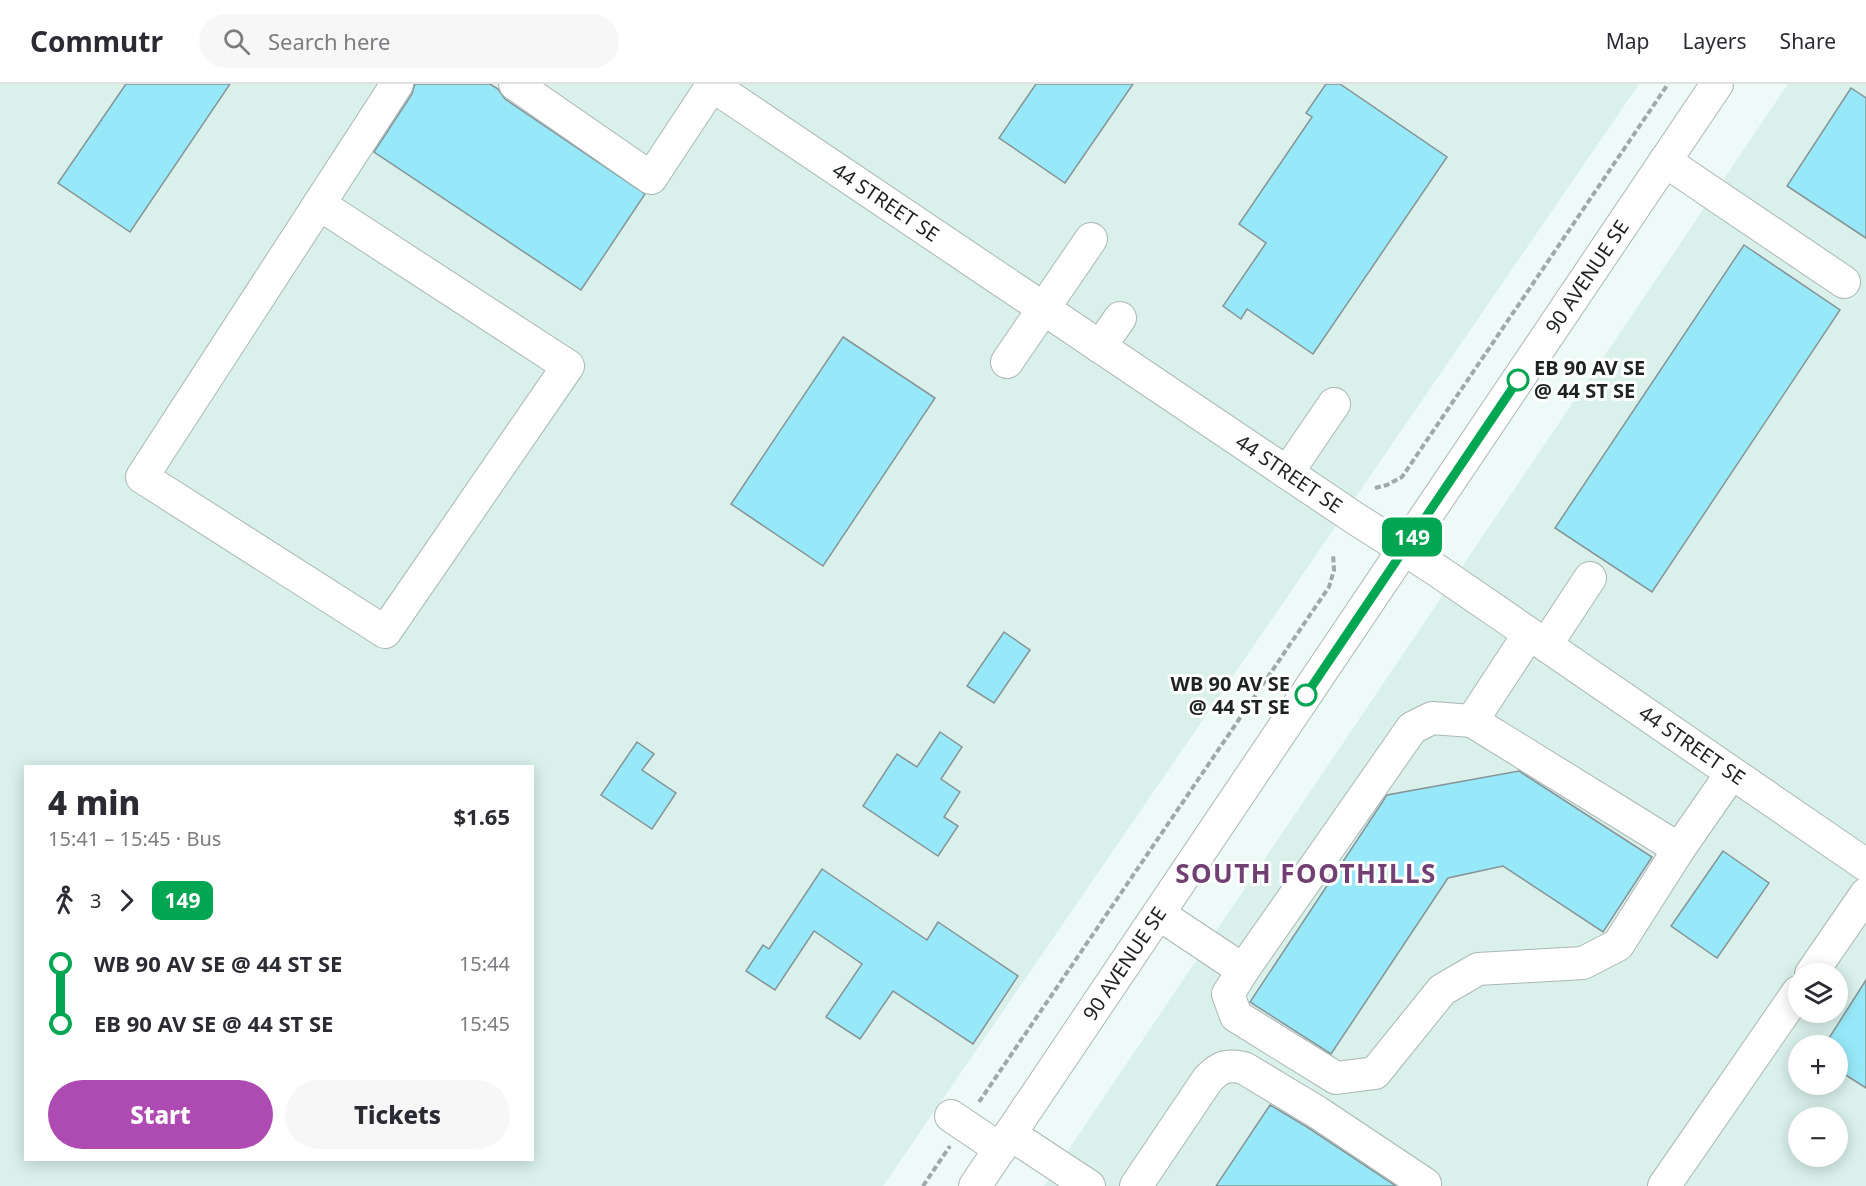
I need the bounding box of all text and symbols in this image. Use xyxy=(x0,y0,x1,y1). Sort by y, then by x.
search box xyxy=(199,14,619,68)
text: Commutr xyxy=(30,22,163,60)
icon: search xyxy=(220,25,253,58)
text: Search here xyxy=(268,26,390,56)
text: Map xyxy=(1606,27,1650,55)
text: Layers xyxy=(1683,27,1747,55)
text: Share xyxy=(1780,27,1836,55)
street label: 44 STREET SE xyxy=(827,156,945,248)
street label: 90 AVENUE SE xyxy=(1539,215,1635,339)
place label: EB 90 AV SE @ 44 ST SE xyxy=(1534,354,1645,404)
marker: EB 90 AV SE @ 44 ST SE xyxy=(1507,369,1529,391)
street label: 44 STREET SE xyxy=(1231,428,1348,519)
line badge: 149 xyxy=(1378,518,1446,556)
text: 149 xyxy=(1394,523,1430,551)
place label: WB 90 AV SE @ 44 ST SE xyxy=(1171,670,1290,720)
marker: WB 90 AV SE @ 44 ST SE xyxy=(1295,684,1317,706)
street label: 44 STREET SE xyxy=(1634,699,1751,791)
text: 4 min xyxy=(48,780,140,825)
text: $1.65 xyxy=(453,801,510,831)
text: 15:41 – 15:45 · Bus xyxy=(48,825,221,852)
district label: SOUTH FOOTHILLS xyxy=(1175,855,1437,891)
icon: walk xyxy=(48,884,81,917)
icon: forward xyxy=(110,884,143,917)
text: 149 xyxy=(164,886,201,914)
text: 3 xyxy=(90,887,101,914)
street label: 90 AVENUE SE xyxy=(1076,901,1172,1025)
text: WB 90 AV SE @ 44 ST SE xyxy=(94,948,342,978)
text: 15:44 xyxy=(459,950,510,977)
map controls xyxy=(1788,963,1848,1167)
button: layers xyxy=(1788,963,1848,1023)
text: EB 90 AV SE @ 44 ST SE xyxy=(94,1008,333,1038)
text: 15:45 xyxy=(459,1010,510,1037)
button: + xyxy=(1788,1035,1848,1095)
button: Start xyxy=(48,1080,273,1149)
button: Tickets xyxy=(285,1080,510,1149)
button: − xyxy=(1788,1107,1848,1167)

